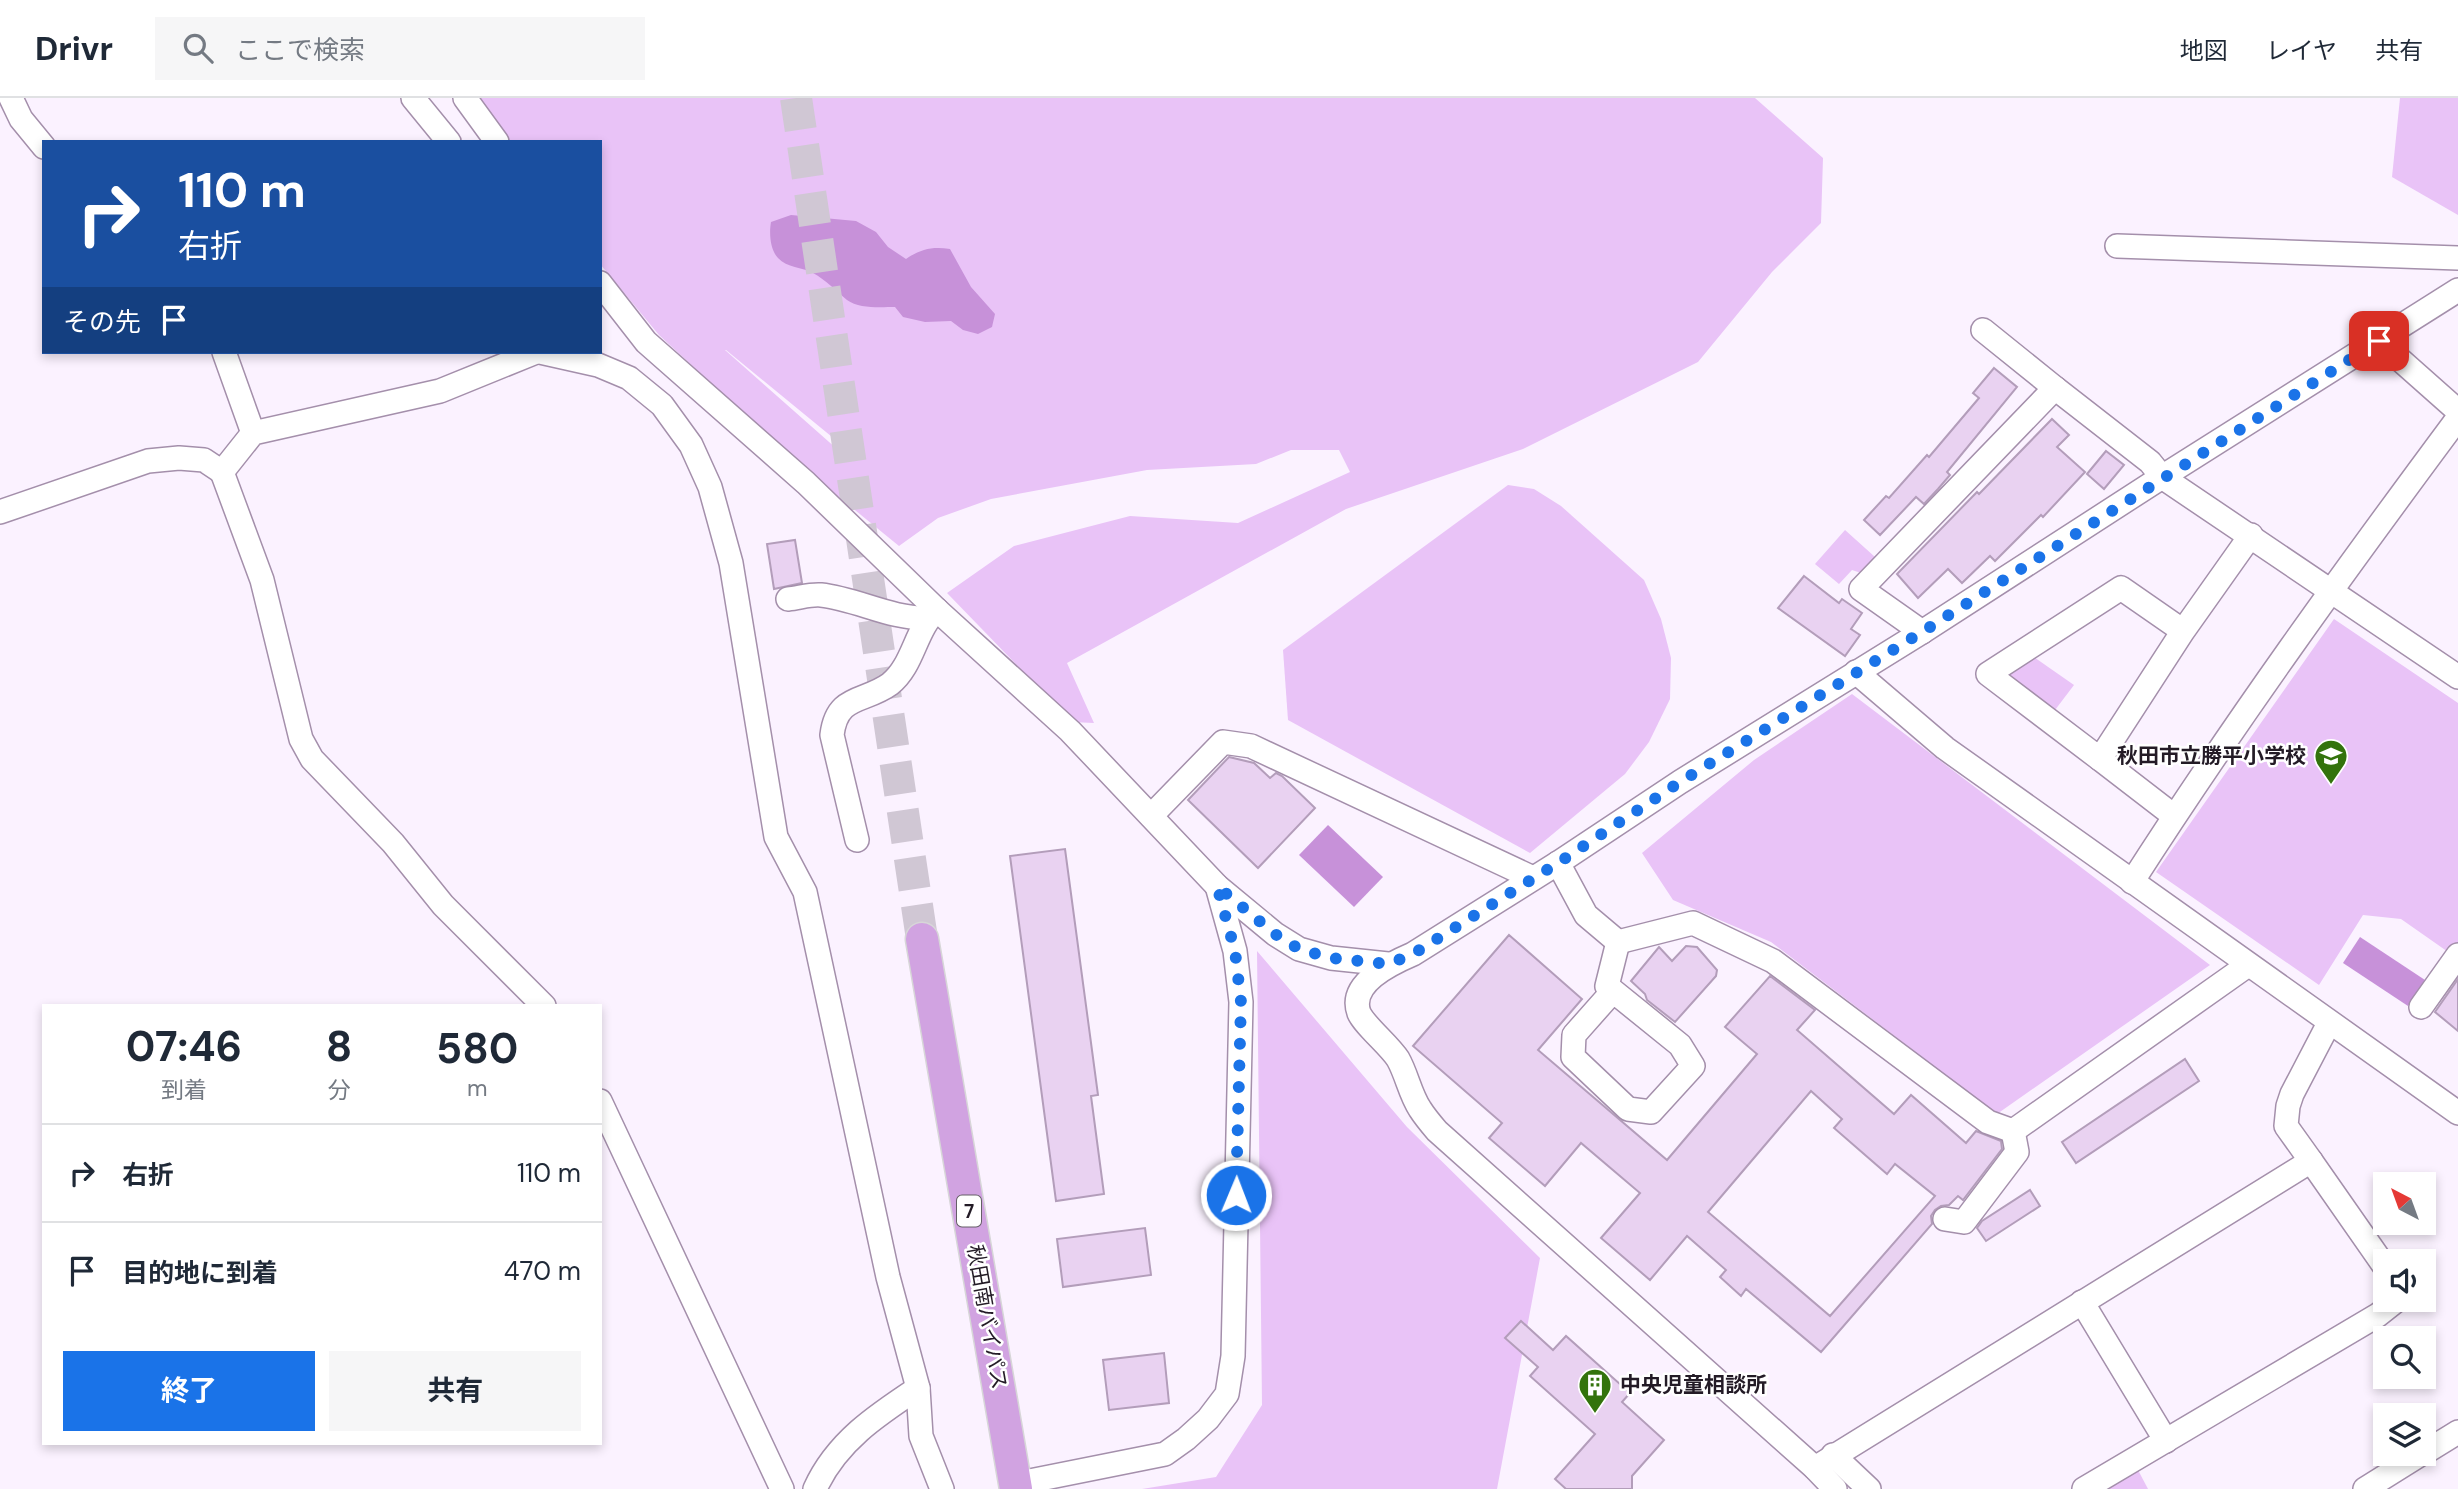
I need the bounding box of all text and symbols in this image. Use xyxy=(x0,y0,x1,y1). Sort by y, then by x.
search box xyxy=(155,17,645,80)
text: Drivr xyxy=(35,27,113,70)
icon: search xyxy=(179,29,217,67)
text: ここで検索 xyxy=(235,33,365,67)
text: 地図 xyxy=(2180,35,2228,66)
text: レイヤ xyxy=(2266,35,2337,66)
text: 共有 xyxy=(2375,35,2423,66)
text: 110 m xyxy=(178,158,306,222)
icon: right xyxy=(63,168,154,259)
text: 右折 xyxy=(178,225,242,267)
icon: arrive xyxy=(155,301,193,339)
text: その先 xyxy=(63,305,141,339)
pin xyxy=(2349,311,2409,371)
icon: arrive xyxy=(2360,322,2398,360)
school or university icon: 秋田市立勝平小学校 xyxy=(2312,737,2350,786)
place label: 秋田市立勝平小学校 xyxy=(2117,742,2306,770)
text: 07:46 xyxy=(126,1019,242,1074)
text: 8 xyxy=(326,1019,352,1074)
text: 580 xyxy=(436,1021,518,1076)
text: m xyxy=(467,1073,487,1103)
text: 到着 xyxy=(161,1075,207,1105)
text: 分 xyxy=(328,1075,351,1105)
icon: right xyxy=(63,1154,101,1192)
text: 110 m xyxy=(517,1156,581,1190)
text: 右折 xyxy=(122,1158,174,1192)
position arrow xyxy=(1199,1158,1273,1232)
north arrow xyxy=(2373,1172,2436,1236)
map controls xyxy=(2373,1172,2436,1466)
road number: 7 xyxy=(957,1196,981,1226)
street label: 秋田南バイパス xyxy=(960,1242,1014,1392)
button: sound xyxy=(2373,1249,2436,1312)
icon: arrive xyxy=(63,1252,101,1290)
text: 470 m xyxy=(504,1254,581,1288)
text: 目的地に到着 xyxy=(122,1256,278,1290)
button: search xyxy=(2373,1326,2436,1389)
button: 終了 xyxy=(63,1351,315,1431)
button: 共有 xyxy=(329,1351,581,1431)
building icon: 中央児童相談所 xyxy=(1576,1366,1614,1415)
place label: 中央児童相談所 xyxy=(1620,1371,1767,1399)
button: layers xyxy=(2373,1403,2436,1466)

